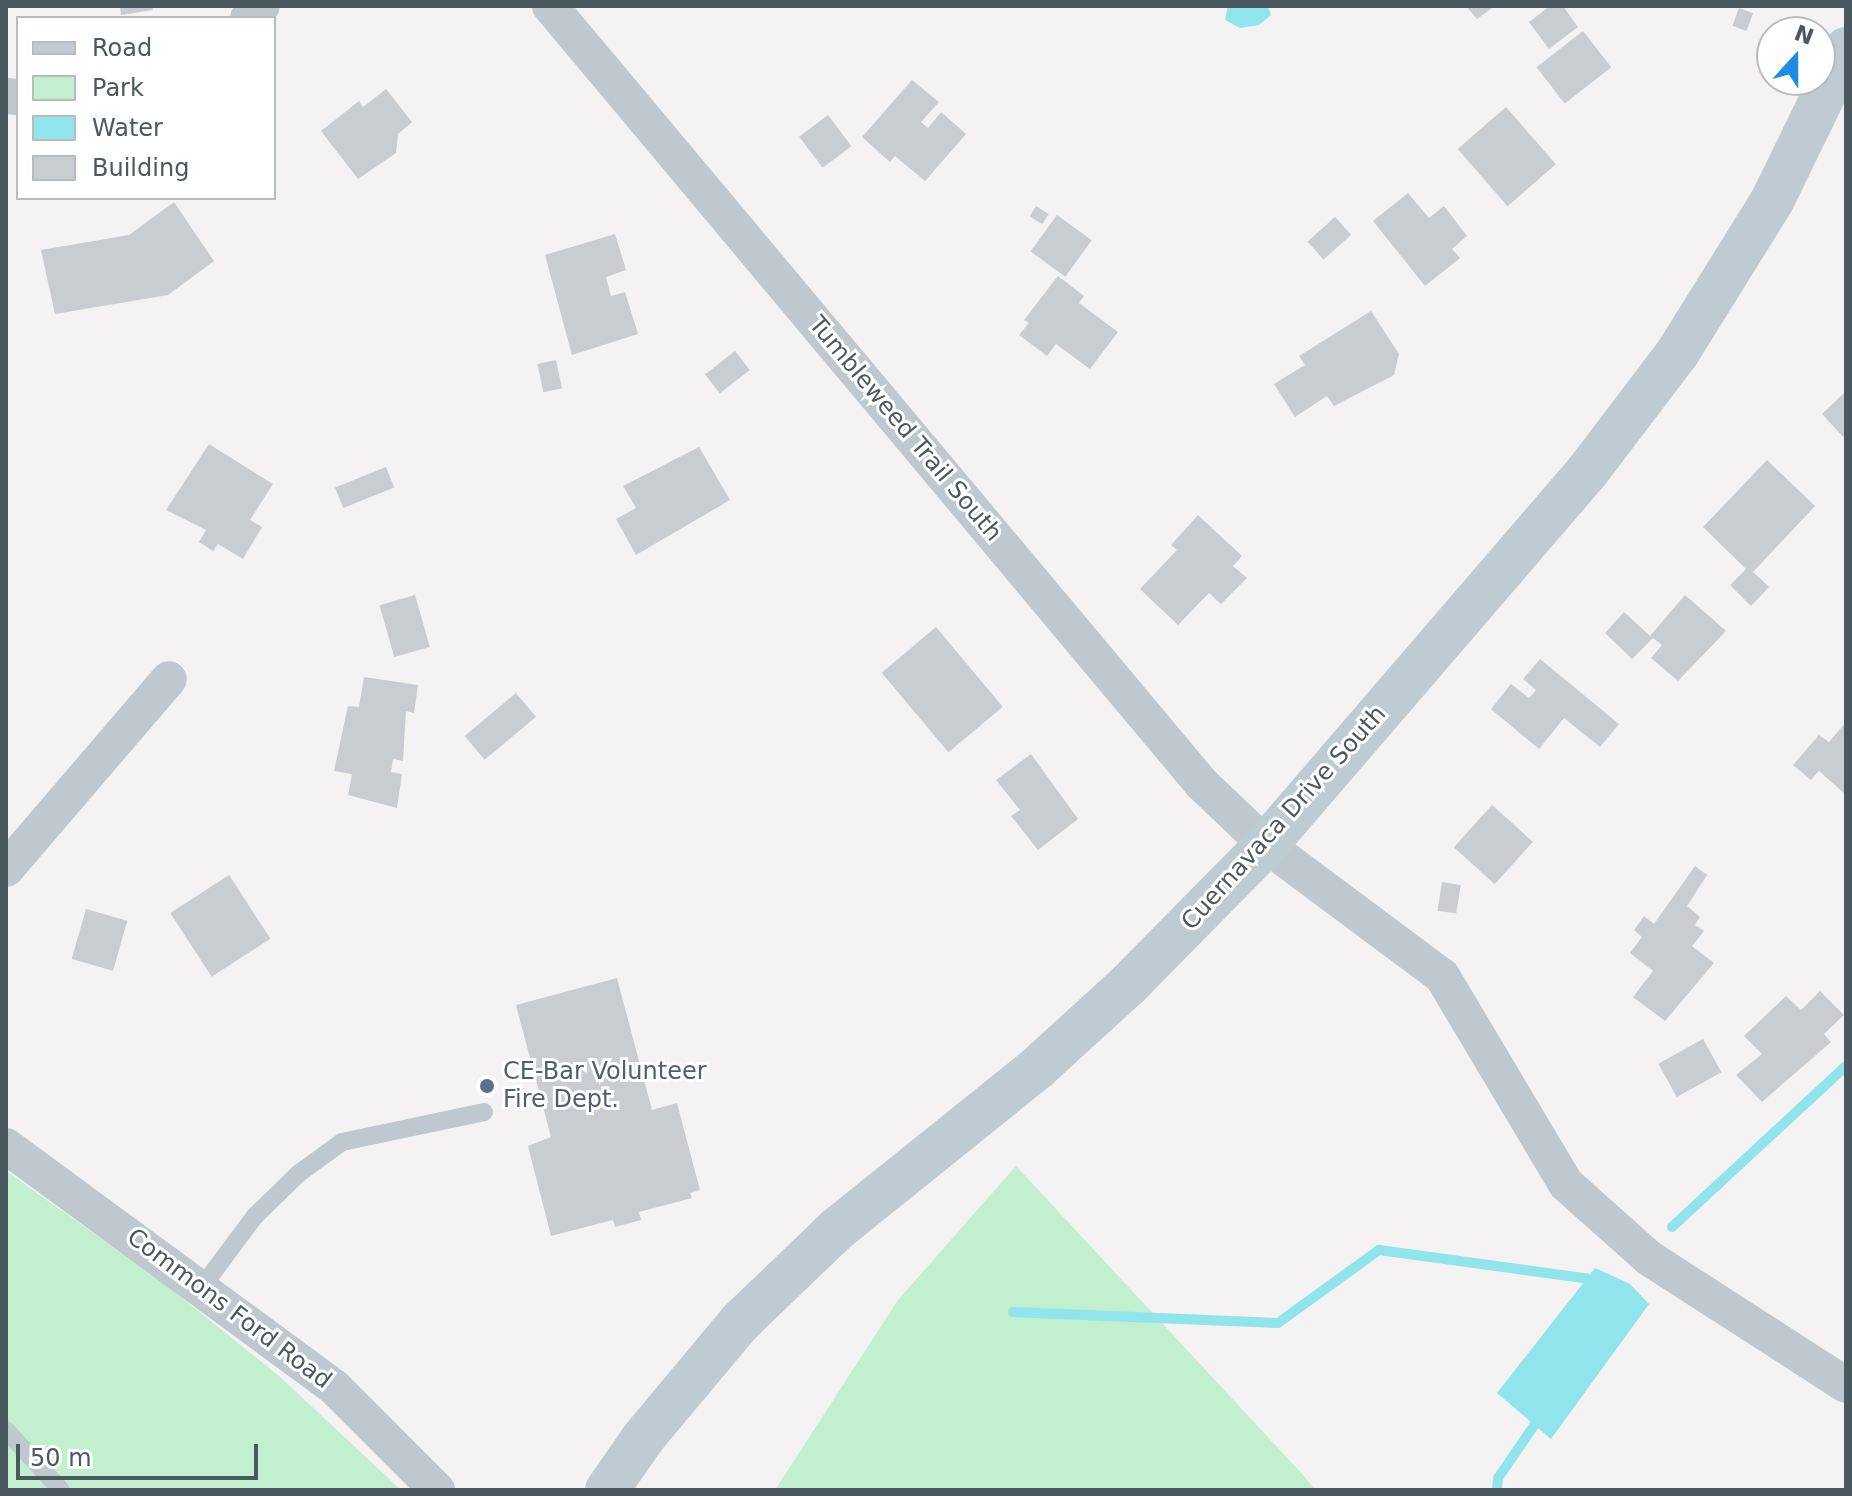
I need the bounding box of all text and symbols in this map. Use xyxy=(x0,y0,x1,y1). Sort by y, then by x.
legend xyxy=(16,16,276,200)
north arrow xyxy=(1756,16,1836,96)
text: N xyxy=(1791,20,1817,50)
text: Road xyxy=(92,34,152,62)
text: Park xyxy=(92,74,144,102)
text: Water xyxy=(92,114,163,142)
text: Building xyxy=(92,154,189,182)
street label: Tumbleweed Trail South xyxy=(802,311,1008,547)
street label: Cuernavaca Drive South xyxy=(1176,700,1392,936)
place label: CE-Bar Volunteer Fire Dept. xyxy=(503,1058,707,1114)
marker: CE-Bar Volunteer Fire Dept. xyxy=(478,1077,496,1095)
street label: Commons Ford Road xyxy=(121,1223,337,1395)
scale bar xyxy=(20,1428,262,1478)
text: 50 m xyxy=(30,1444,92,1472)

